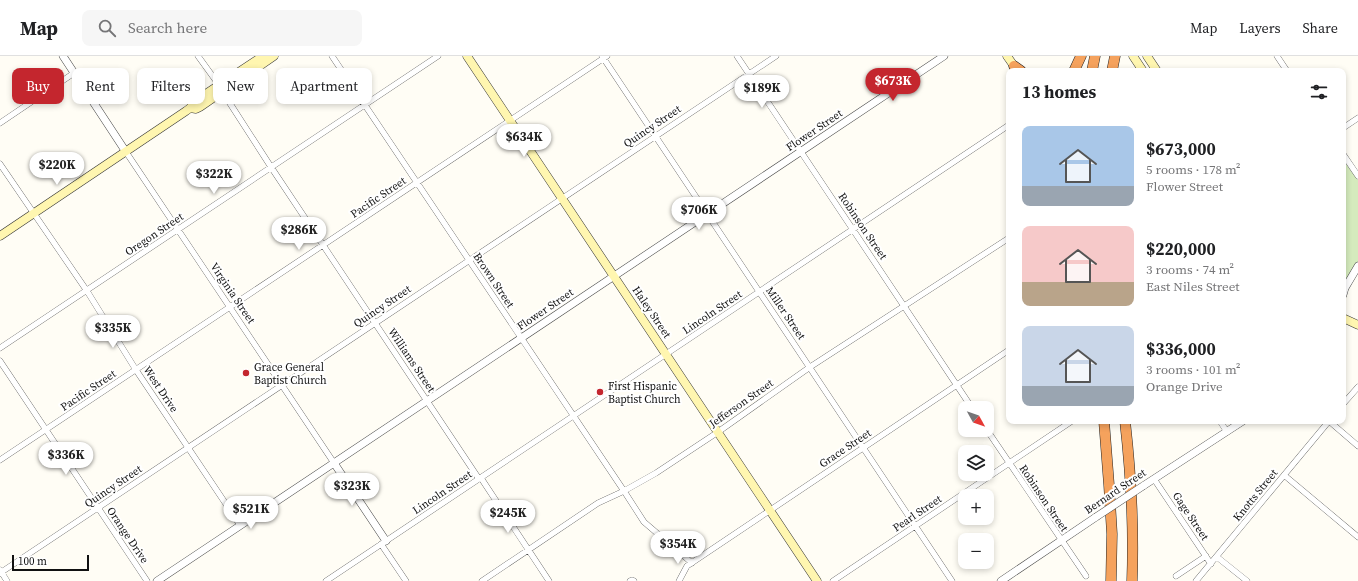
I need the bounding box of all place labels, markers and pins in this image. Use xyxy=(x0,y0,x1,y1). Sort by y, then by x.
pin: $673K xyxy=(865,68,921,102)
pin: $189K xyxy=(734,75,790,109)
pin: $634K xyxy=(496,124,552,158)
pin: $220K xyxy=(29,152,85,186)
pin: $322K xyxy=(186,161,242,195)
pin: $706K xyxy=(671,197,727,231)
pin: $286K xyxy=(271,217,327,251)
pin: $335K xyxy=(85,315,141,349)
place label: Grace General Baptist Church xyxy=(254,360,327,388)
marker: Grace General Baptist Church xyxy=(241,368,251,378)
place label: First Hispanic Baptist Church xyxy=(608,379,681,407)
marker: First Hispanic Baptist Church xyxy=(595,387,605,397)
pin: $336K xyxy=(38,442,94,476)
pin: $323K xyxy=(324,473,380,507)
pin: $521K xyxy=(223,496,279,530)
pin: $245K xyxy=(480,500,536,534)
pin: $354K xyxy=(650,531,706,565)

